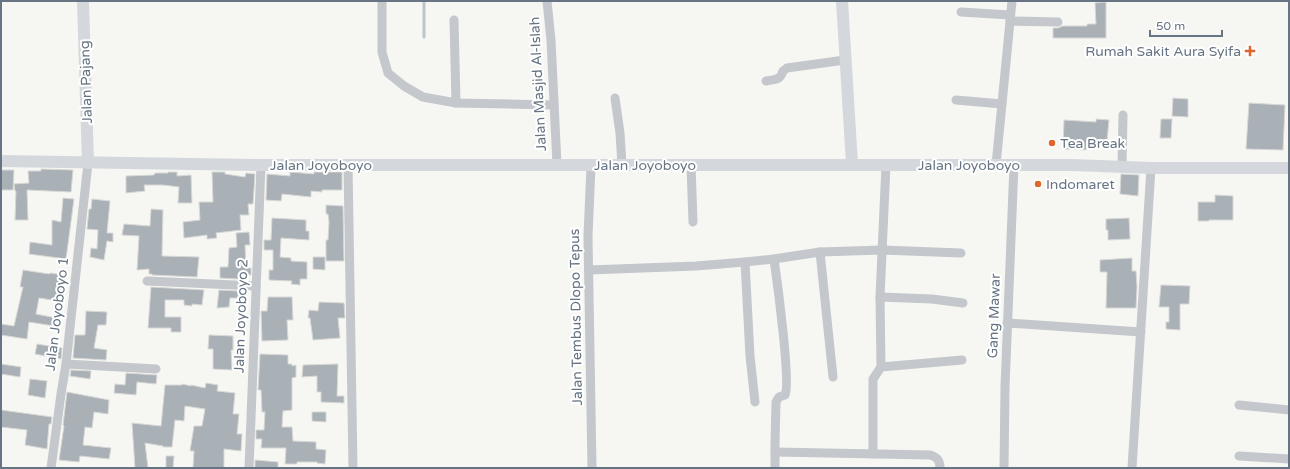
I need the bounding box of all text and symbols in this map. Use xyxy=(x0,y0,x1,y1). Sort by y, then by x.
scale bar xyxy=(1150,12,1222,38)
street label: Jalan Masjid Al-Islah xyxy=(526,16,550,152)
text: 50 m xyxy=(1156,19,1185,33)
street label: Jalan Pajang xyxy=(76,40,96,124)
place label: Rumah Sakit Aura Syifa xyxy=(1085,43,1241,60)
marker: Rumah Sakit Aura Syifa xyxy=(1244,45,1256,57)
place label: Tea Break xyxy=(1060,135,1126,152)
marker: Tea Break xyxy=(1047,138,1057,148)
street label: Jalan Joyoboyo xyxy=(270,157,372,174)
street label: Jalan Joyoboyo xyxy=(594,157,696,174)
street label: Jalan Joyoboyo xyxy=(918,157,1020,174)
place label: Indomaret xyxy=(1046,176,1116,193)
marker: Indomaret xyxy=(1033,179,1043,189)
street label: Jalan Tembus Dlopo Tepus xyxy=(566,228,586,406)
street label: Jalan Joyoboyo 1 xyxy=(42,256,72,372)
street label: Jalan Joyoboyo 2 xyxy=(231,259,251,373)
street label: Gang Mawar xyxy=(984,273,1004,359)

